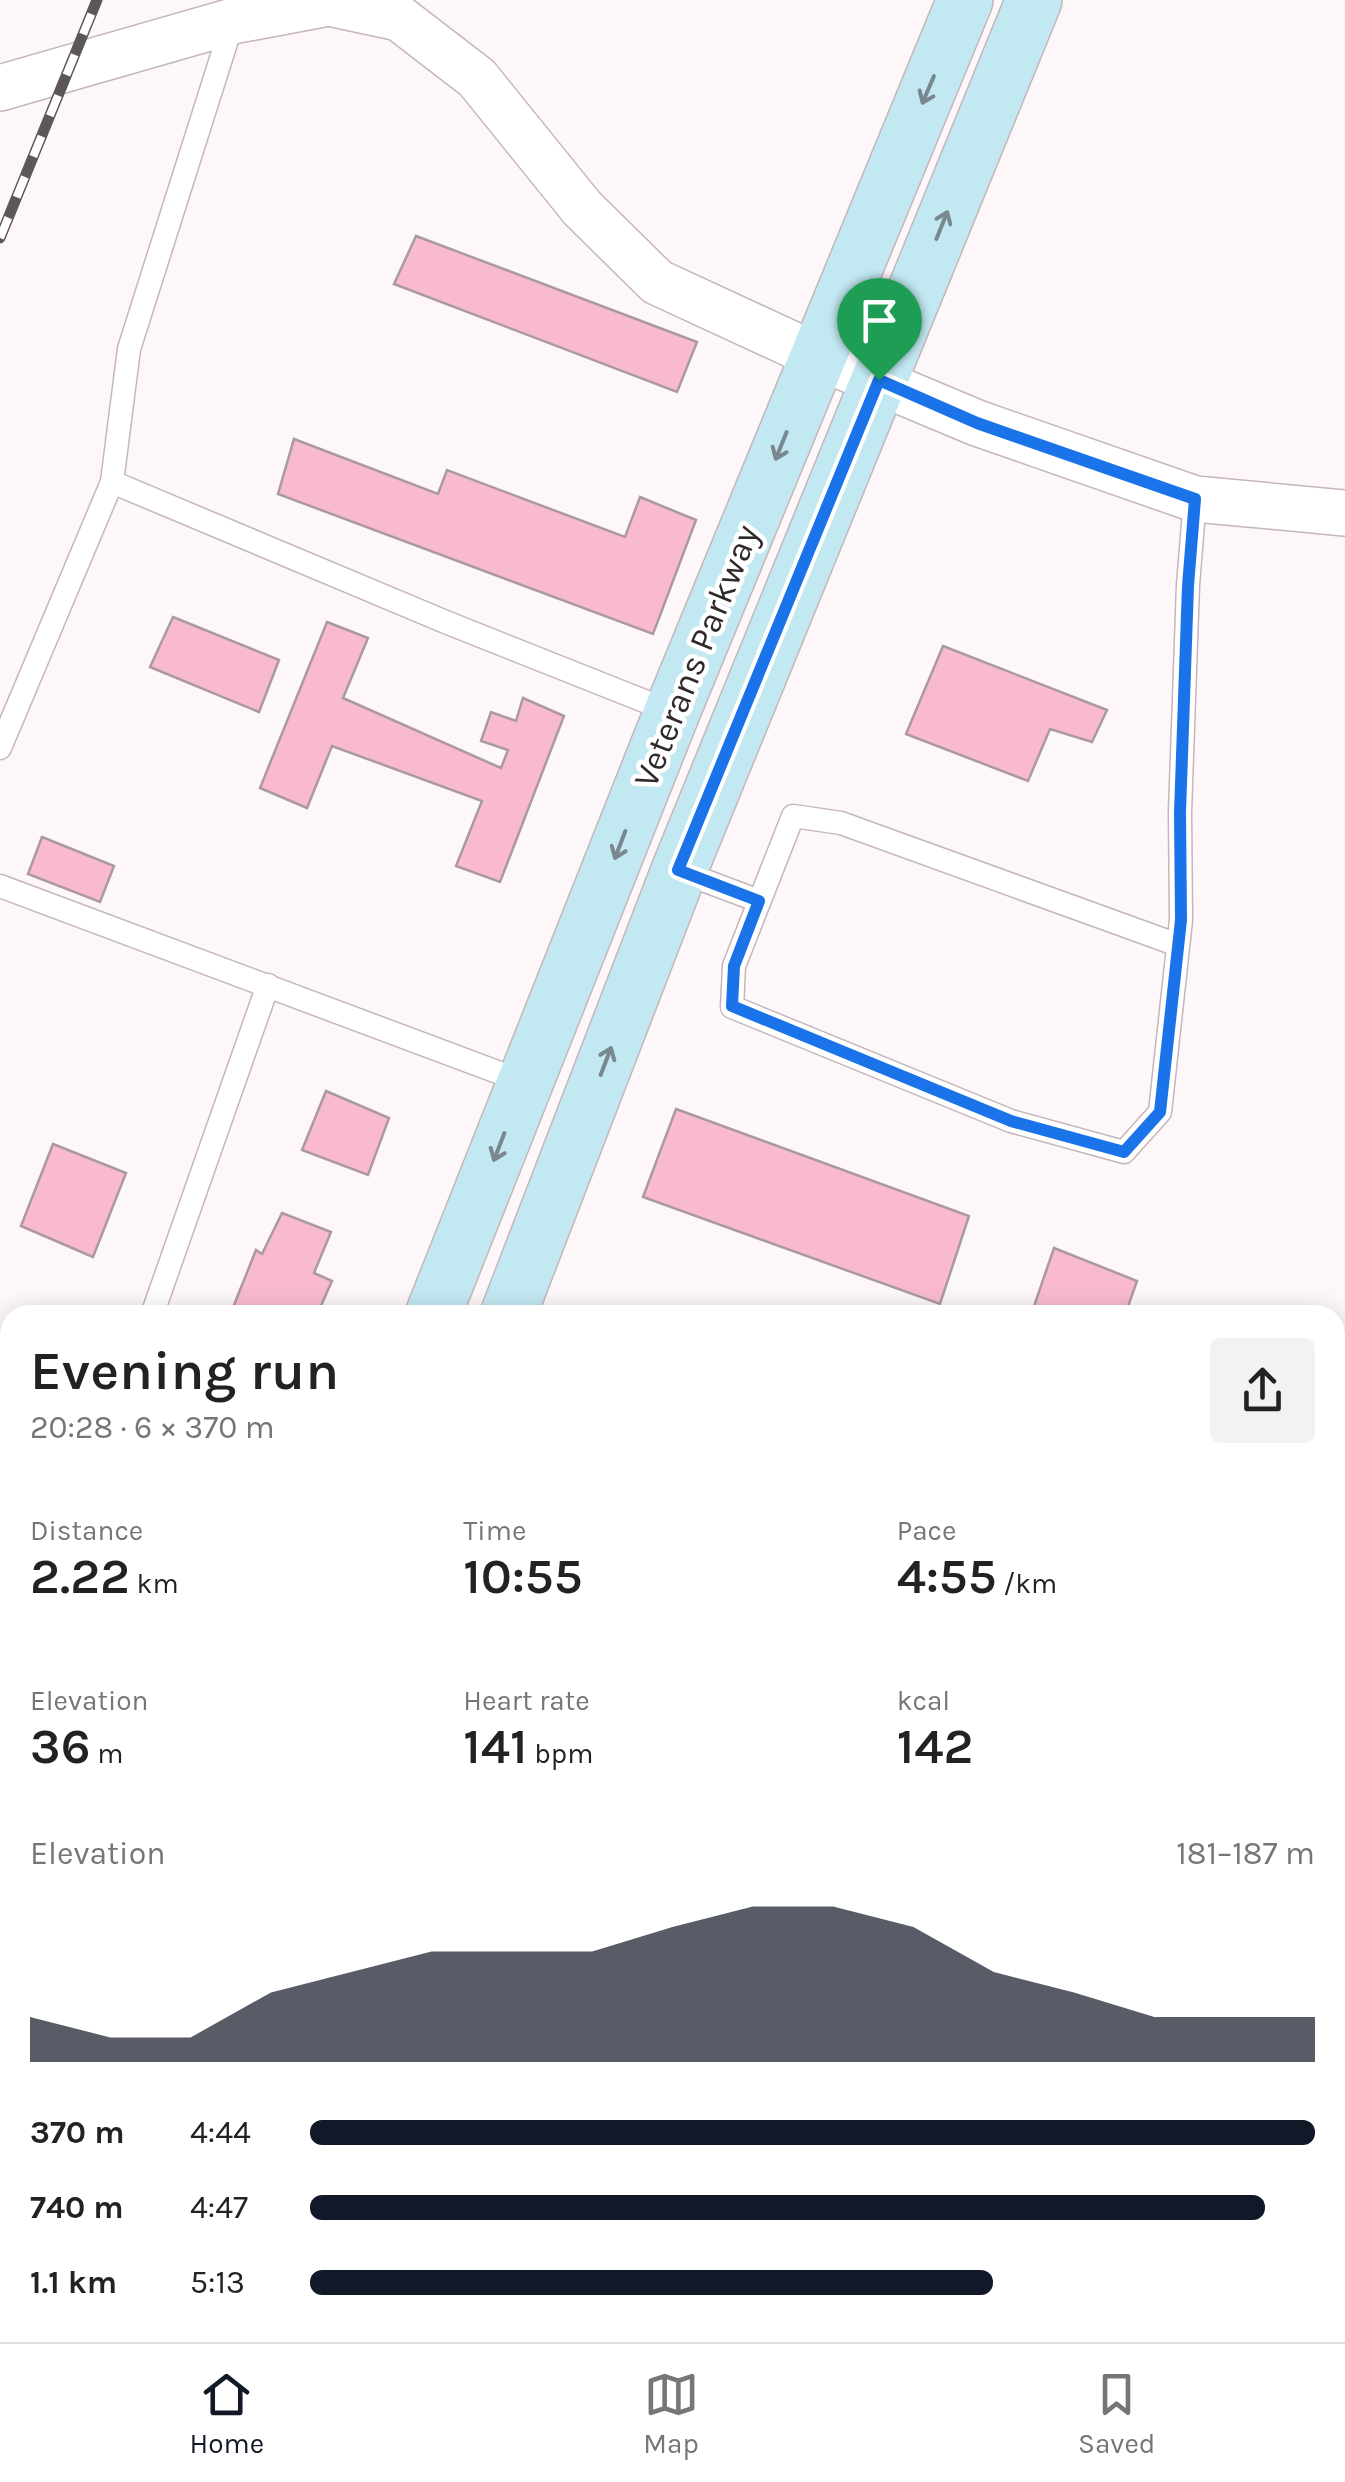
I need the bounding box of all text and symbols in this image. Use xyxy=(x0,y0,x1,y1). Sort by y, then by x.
one-way arrow xyxy=(917,74,935,105)
one-way arrow xyxy=(934,211,952,241)
pin xyxy=(837,278,922,381)
icon: arrive xyxy=(852,293,907,348)
one-way arrow xyxy=(770,430,788,461)
street label: Veterans Parkway xyxy=(625,519,768,793)
one-way arrow xyxy=(610,829,628,860)
one-way arrow xyxy=(598,1046,616,1076)
one-way arrow xyxy=(489,1130,507,1161)
button: share xyxy=(1210,1338,1315,1443)
text: Evening run xyxy=(30,1339,339,1403)
text: 20:28 · 6 × 370 m xyxy=(30,1409,275,1446)
text: Distance xyxy=(30,1514,143,1547)
text: Time xyxy=(463,1514,526,1547)
text: Pace xyxy=(897,1514,956,1547)
text: 2.22 xyxy=(30,1547,130,1606)
text: 10:55 xyxy=(463,1547,583,1606)
text: 4:55 xyxy=(897,1547,997,1606)
text: km xyxy=(130,1567,179,1600)
text: /km xyxy=(997,1567,1057,1600)
text: Elevation xyxy=(30,1684,149,1717)
text: Heart rate xyxy=(463,1684,590,1717)
text: kcal xyxy=(897,1684,950,1717)
text: 36 xyxy=(30,1717,91,1776)
text: 141 xyxy=(463,1717,528,1776)
text: 142 xyxy=(897,1717,973,1776)
text: m xyxy=(91,1737,123,1770)
text: bpm xyxy=(528,1737,593,1770)
text: Elevation xyxy=(30,1835,165,1872)
text: 181–187 m xyxy=(1176,1835,1315,1872)
text: 370 m xyxy=(30,2114,125,2151)
text: 4:44 xyxy=(190,2114,251,2151)
text: 740 m xyxy=(30,2189,124,2226)
text: 4:47 xyxy=(190,2189,248,2226)
text: 1.1 km xyxy=(30,2264,117,2301)
text: 5:13 xyxy=(190,2264,245,2301)
tab: Home xyxy=(190,2367,264,2460)
tab: Map xyxy=(643,2367,699,2460)
tab: Saved xyxy=(1078,2367,1155,2460)

